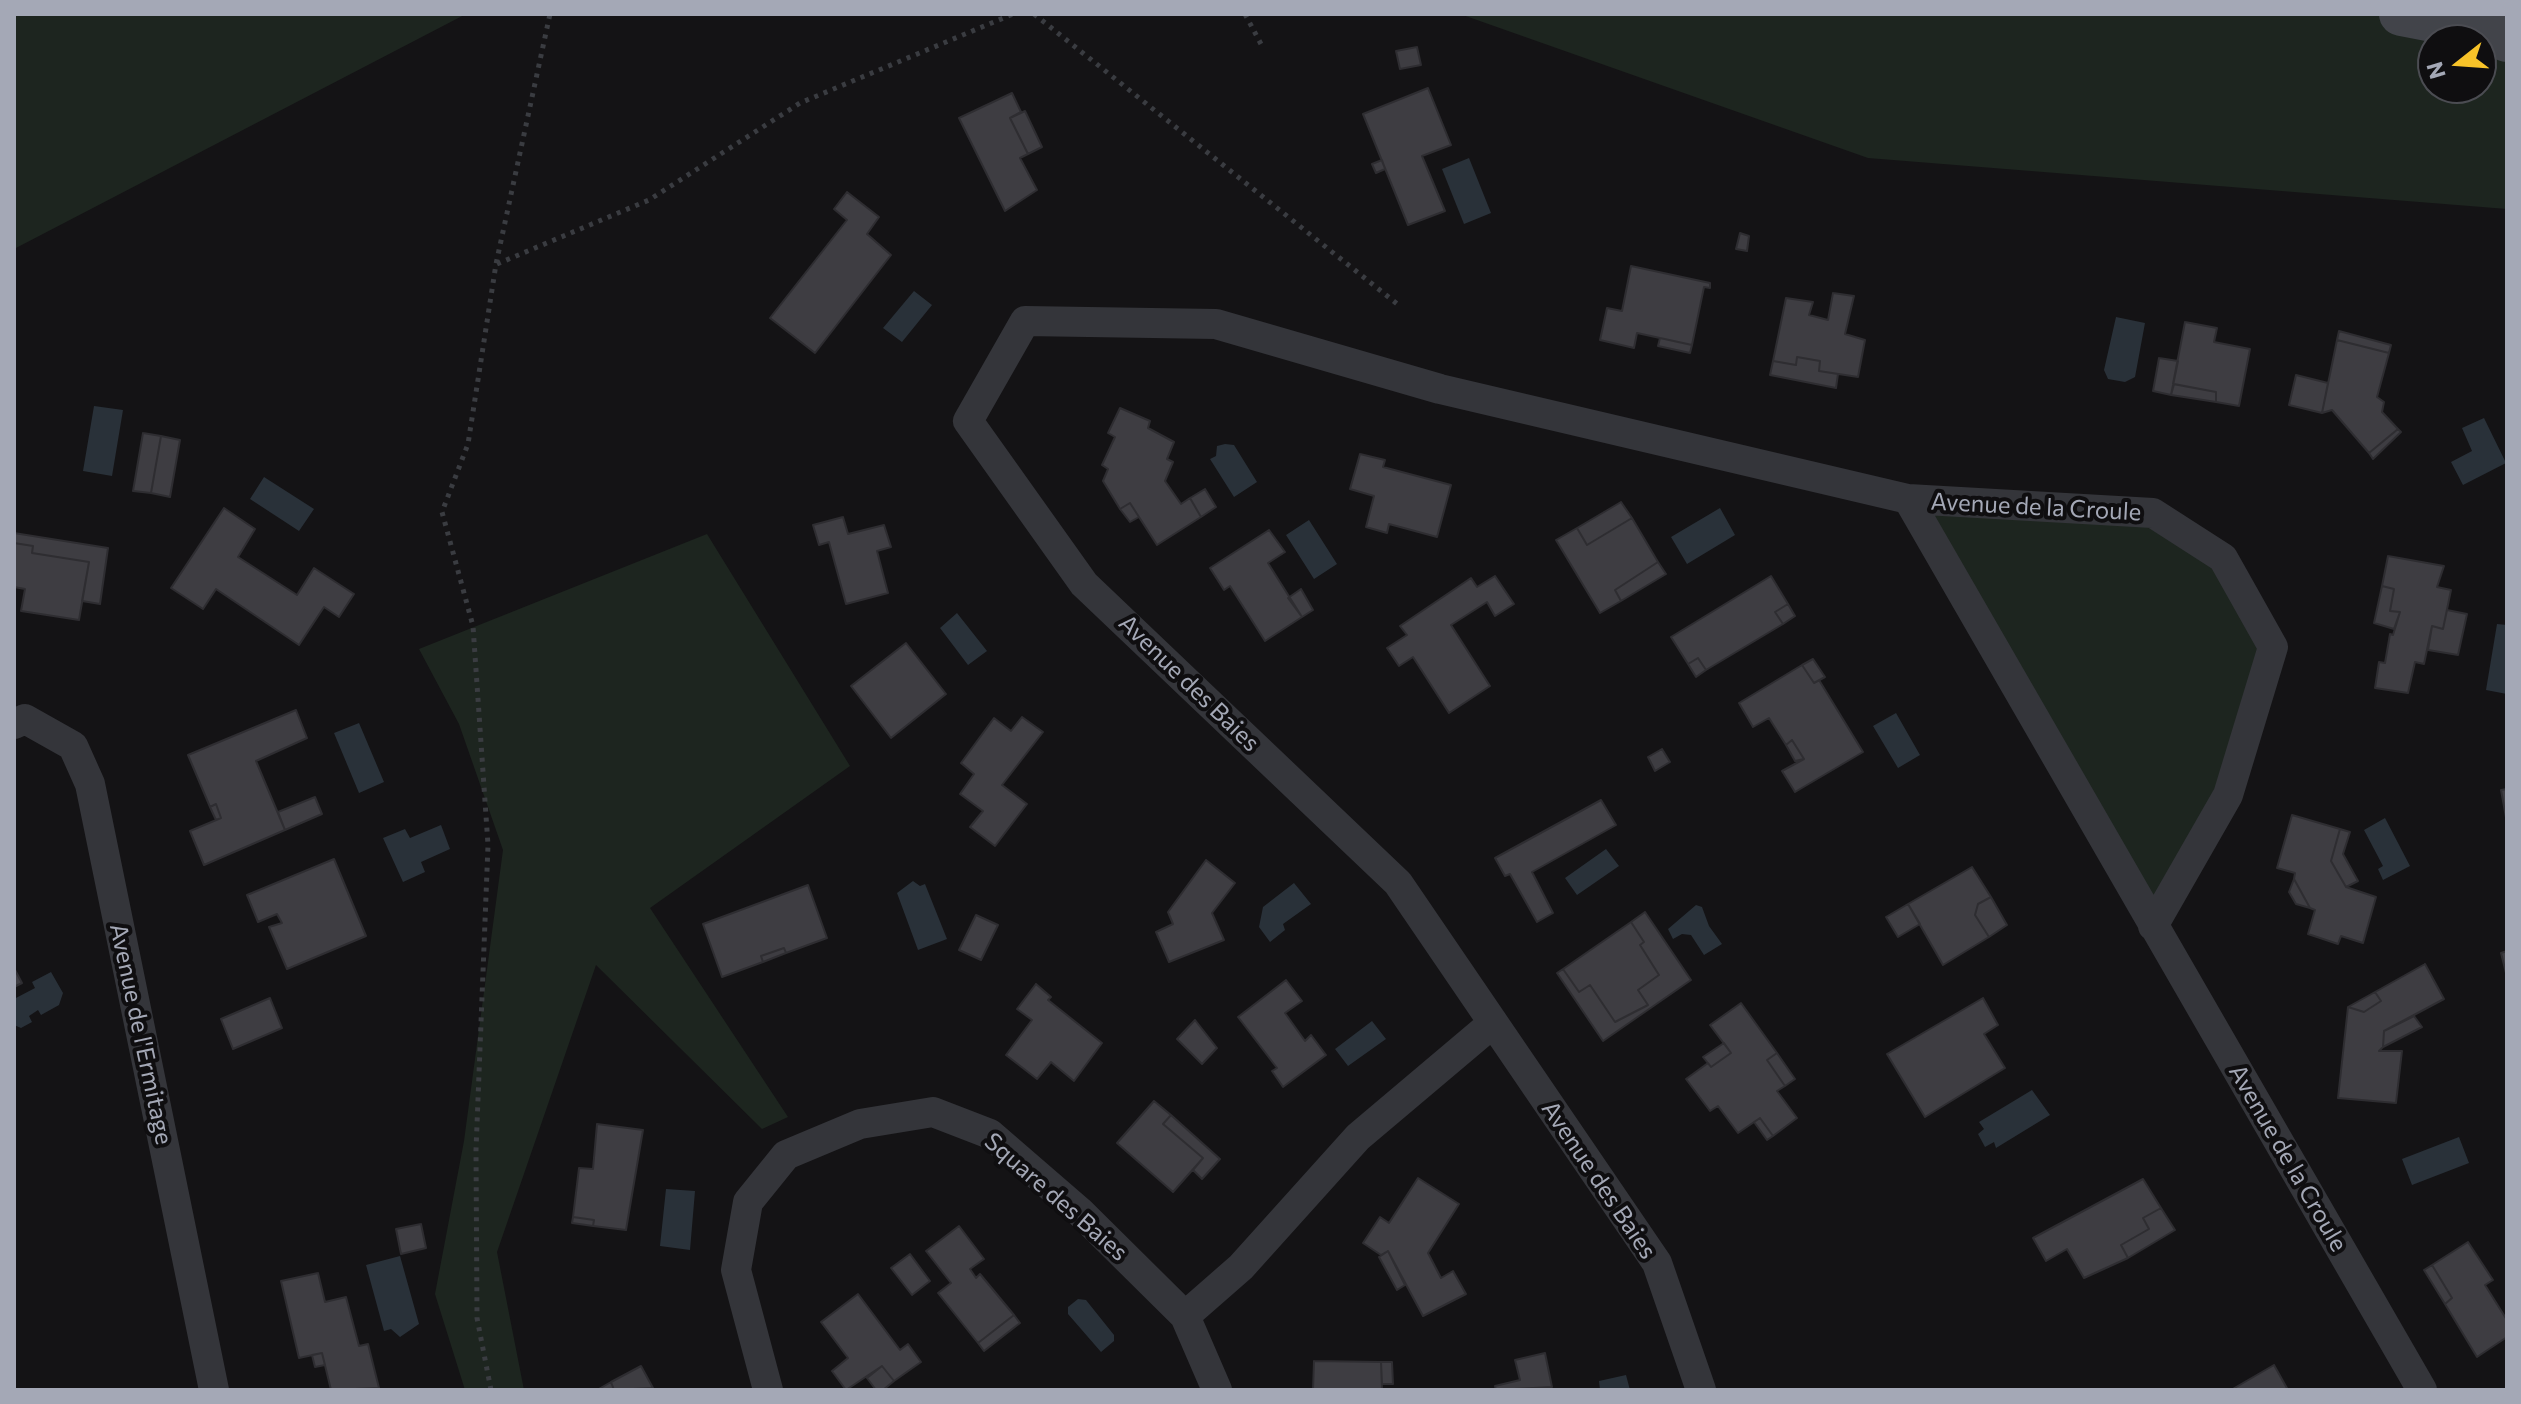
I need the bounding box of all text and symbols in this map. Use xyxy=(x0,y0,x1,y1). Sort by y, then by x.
north arrow xyxy=(2417,24,2497,104)
text: N xyxy=(2420,59,2451,82)
street label: Avenue de la Croule xyxy=(1930,487,2142,527)
street label: Avenue des Baies xyxy=(1113,609,1265,757)
street label: Avenue de l'Ermitage xyxy=(103,921,179,1147)
street label: Avenue de la Croule xyxy=(2223,1059,2353,1257)
street label: Avenue des Baies xyxy=(1535,1095,1663,1265)
street label: Square des Baies xyxy=(979,1127,1133,1267)

